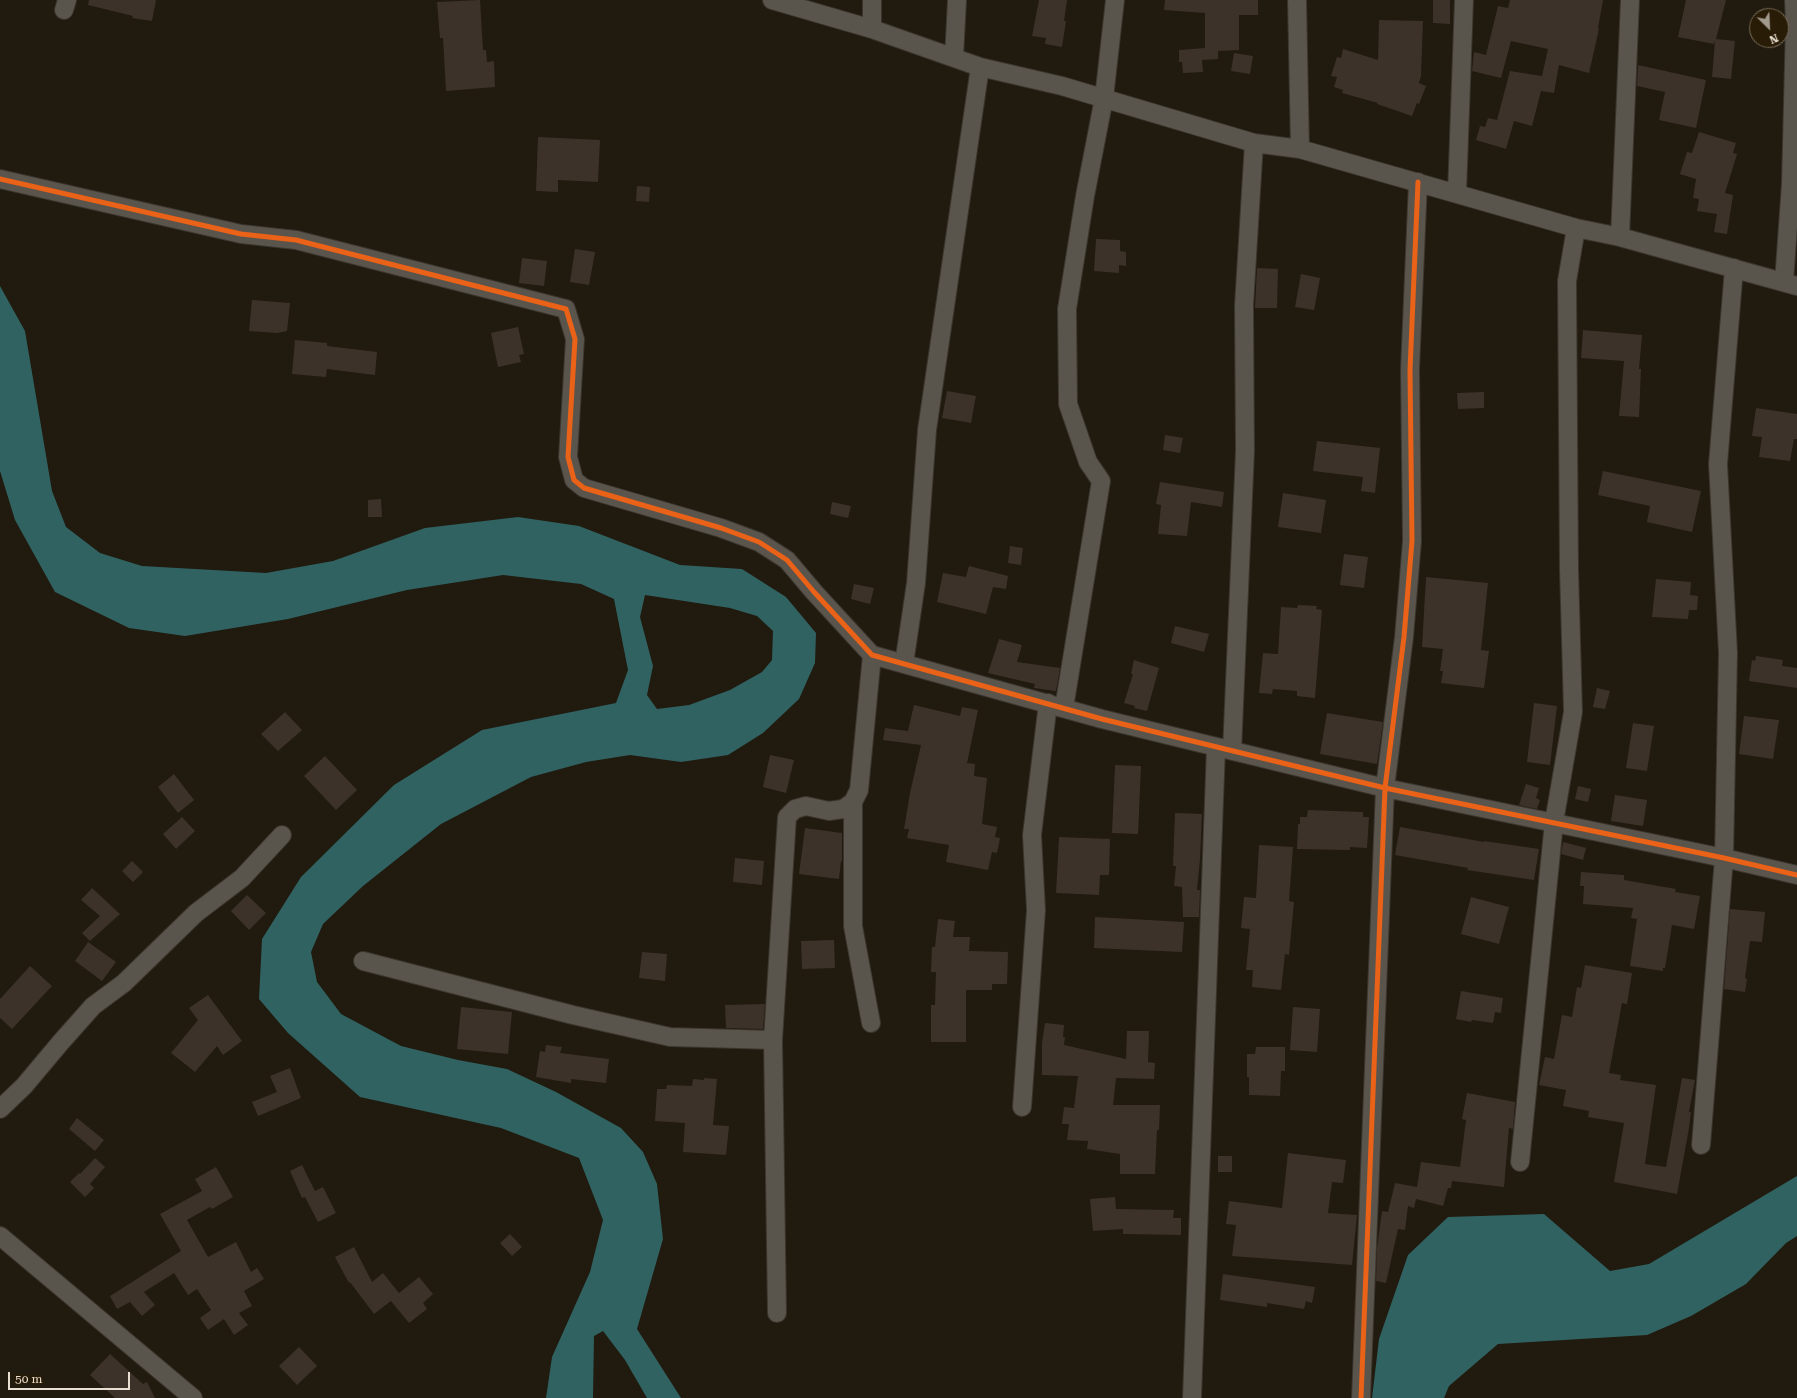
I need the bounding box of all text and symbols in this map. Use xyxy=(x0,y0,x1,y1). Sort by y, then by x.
north arrow xyxy=(1749,8,1789,48)
text: N xyxy=(1767,31,1780,46)
scale bar xyxy=(10,1364,132,1390)
text: 50 m xyxy=(15,1372,42,1386)

